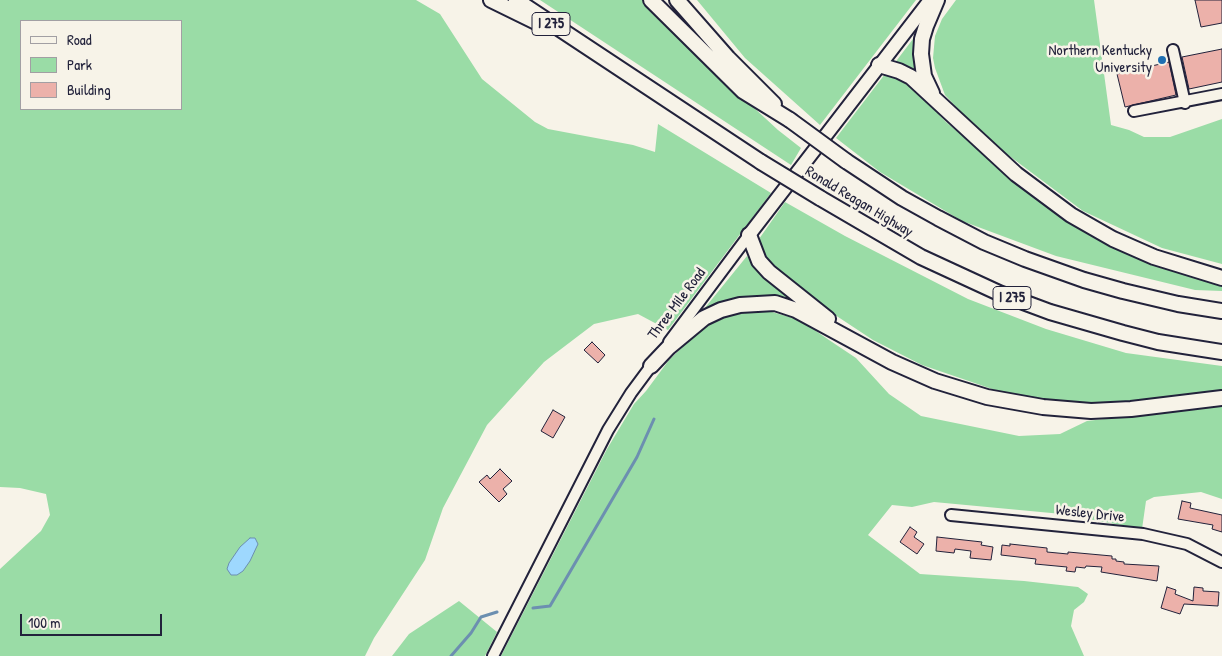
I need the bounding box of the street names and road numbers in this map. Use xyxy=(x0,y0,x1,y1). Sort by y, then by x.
road number: I 275 xyxy=(532,12,570,36)
street label: Ronald Reagan Highway xyxy=(802,163,916,241)
street label: Three Mile Road xyxy=(644,265,710,343)
road number: I 275 xyxy=(993,286,1031,310)
street label: Wesley Drive xyxy=(1055,501,1125,527)

